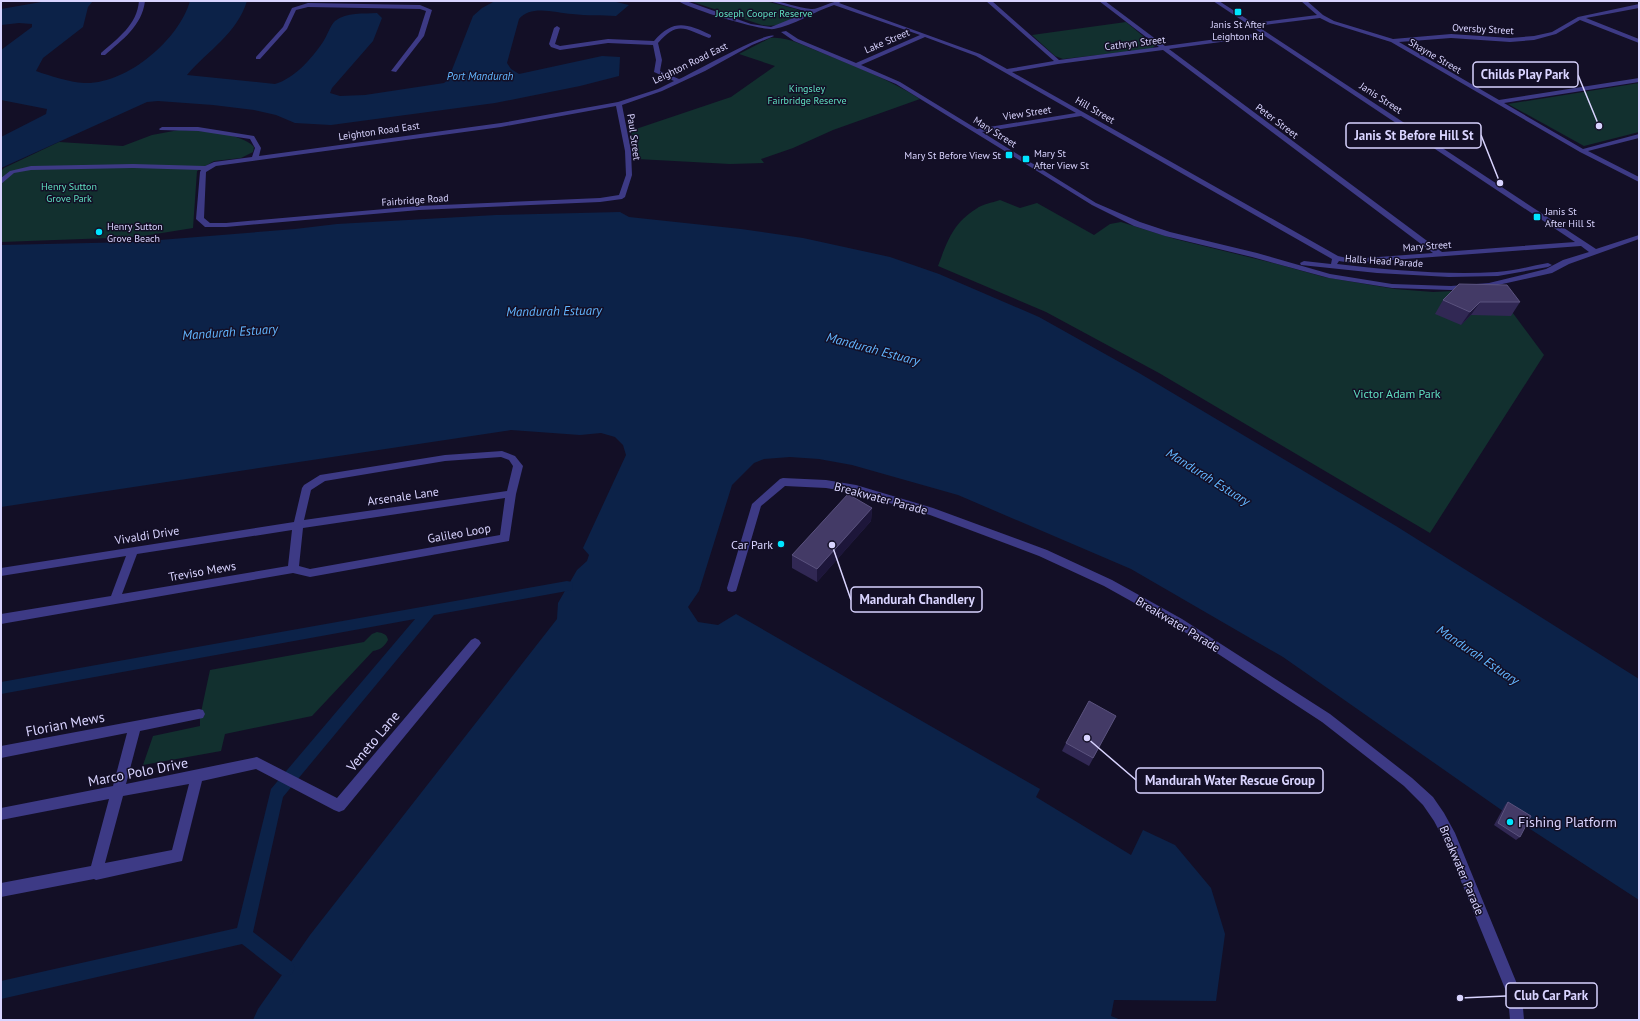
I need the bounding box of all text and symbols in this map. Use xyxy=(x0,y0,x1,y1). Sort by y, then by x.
park label: Joseph Cooper Reserve xyxy=(715,7,812,20)
marker: Janis St After Leighton Rd xyxy=(1233,7,1243,17)
place label: Janis St After Leighton Rd xyxy=(1210,18,1266,43)
street label: Oversby Street xyxy=(1452,21,1515,37)
street label: Lake Street xyxy=(862,25,912,56)
street label: Cathryn Street xyxy=(1104,33,1167,53)
street label: Shayne Street xyxy=(1406,36,1464,77)
street label: Leighton Road East xyxy=(650,39,730,87)
callout: Childs Play Park xyxy=(1473,62,1578,87)
text: Childs Play Park xyxy=(1481,66,1570,83)
water label: Port Mandurah xyxy=(447,69,514,83)
street label: Janis Street xyxy=(1356,79,1405,117)
park label: Kingsley Fairbridge Reserve xyxy=(767,82,847,107)
street label: Hill Street xyxy=(1073,94,1118,127)
street label: Peter Street xyxy=(1253,101,1301,142)
street label: View Street xyxy=(1001,103,1053,123)
street label: Paul Street xyxy=(624,113,644,162)
street label: Mary Street xyxy=(971,114,1020,151)
street label: Leighton Road East xyxy=(338,119,421,143)
callout: Janis St Before Hill St xyxy=(1346,123,1481,148)
text: Janis St Before Hill St xyxy=(1353,127,1474,144)
place label: Mary St After View St xyxy=(1034,147,1089,172)
place label: Mary St Before View St xyxy=(904,149,1002,162)
marker: Mary St Before View St xyxy=(1004,150,1014,160)
marker: Mary St After View St xyxy=(1021,154,1031,164)
park label: Henry Sutton Grove Park xyxy=(41,180,97,205)
street label: Fairbridge Road xyxy=(381,191,449,209)
place label: Janis St After Hill St xyxy=(1544,205,1596,230)
marker: Janis St After Hill St xyxy=(1532,212,1542,222)
place label: Henry Sutton Grove Beach xyxy=(107,220,163,245)
marker: Henry Sutton Grove Beach xyxy=(94,227,104,237)
street label: Mary Street xyxy=(1402,238,1452,254)
street label: Halls Head Parade xyxy=(1345,252,1423,270)
water label: Mandurah Estuary xyxy=(506,302,603,320)
water label: Mandurah Estuary xyxy=(182,320,280,344)
water label: Mandurah Estuary xyxy=(824,328,923,370)
park label: Victor Adam Park xyxy=(1352,386,1441,401)
water label: Mandurah Estuary xyxy=(1163,444,1254,510)
street label: Breakwater Parade xyxy=(833,478,929,518)
street label: Arsenale Lane xyxy=(366,484,440,508)
street label: Galileo Loop xyxy=(426,520,492,546)
street label: Vivaldi Drive xyxy=(113,523,180,548)
place label: Car Park xyxy=(731,537,773,552)
marker: Car Park xyxy=(776,539,786,549)
street label: Treviso Mews xyxy=(167,558,237,584)
callout: Mandurah Chandlery xyxy=(851,587,982,612)
text: Mandurah Chandlery xyxy=(859,591,975,608)
street label: Breakwater Parade xyxy=(1133,593,1223,655)
water label: Mandurah Estuary xyxy=(1433,621,1524,690)
street label: Veneto Lane xyxy=(342,707,404,776)
street label: Florian Mews xyxy=(24,708,106,740)
street label: Marco Polo Drive xyxy=(86,753,190,791)
callout: Mandurah Water Rescue Group xyxy=(1136,768,1323,793)
text: Mandurah Water Rescue Group xyxy=(1145,772,1315,789)
place label: Fishing Platform xyxy=(1518,813,1617,831)
marker: Fishing Platform xyxy=(1505,817,1515,827)
street label: Breakwater Parade xyxy=(1436,823,1488,917)
callout: Club Car Park xyxy=(1506,983,1597,1008)
text: Club Car Park xyxy=(1514,987,1589,1004)

